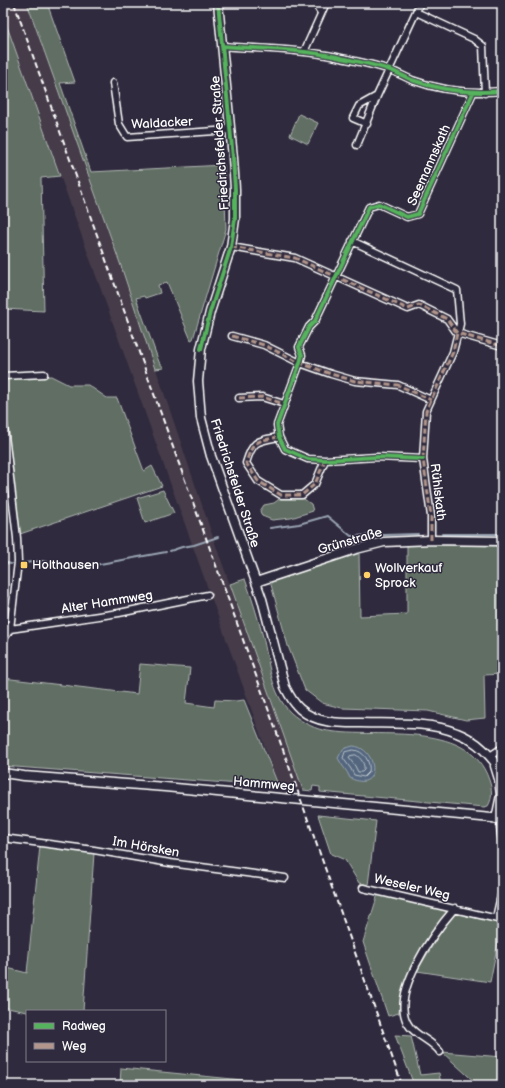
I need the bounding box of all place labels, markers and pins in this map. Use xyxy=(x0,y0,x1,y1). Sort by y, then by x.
place label: Holthausen xyxy=(32,557,99,573)
marker: Holthausen xyxy=(19,560,29,570)
place label: Wollverkauf Sprock xyxy=(375,560,443,591)
marker: Wollverkauf Sprock xyxy=(362,570,372,580)

